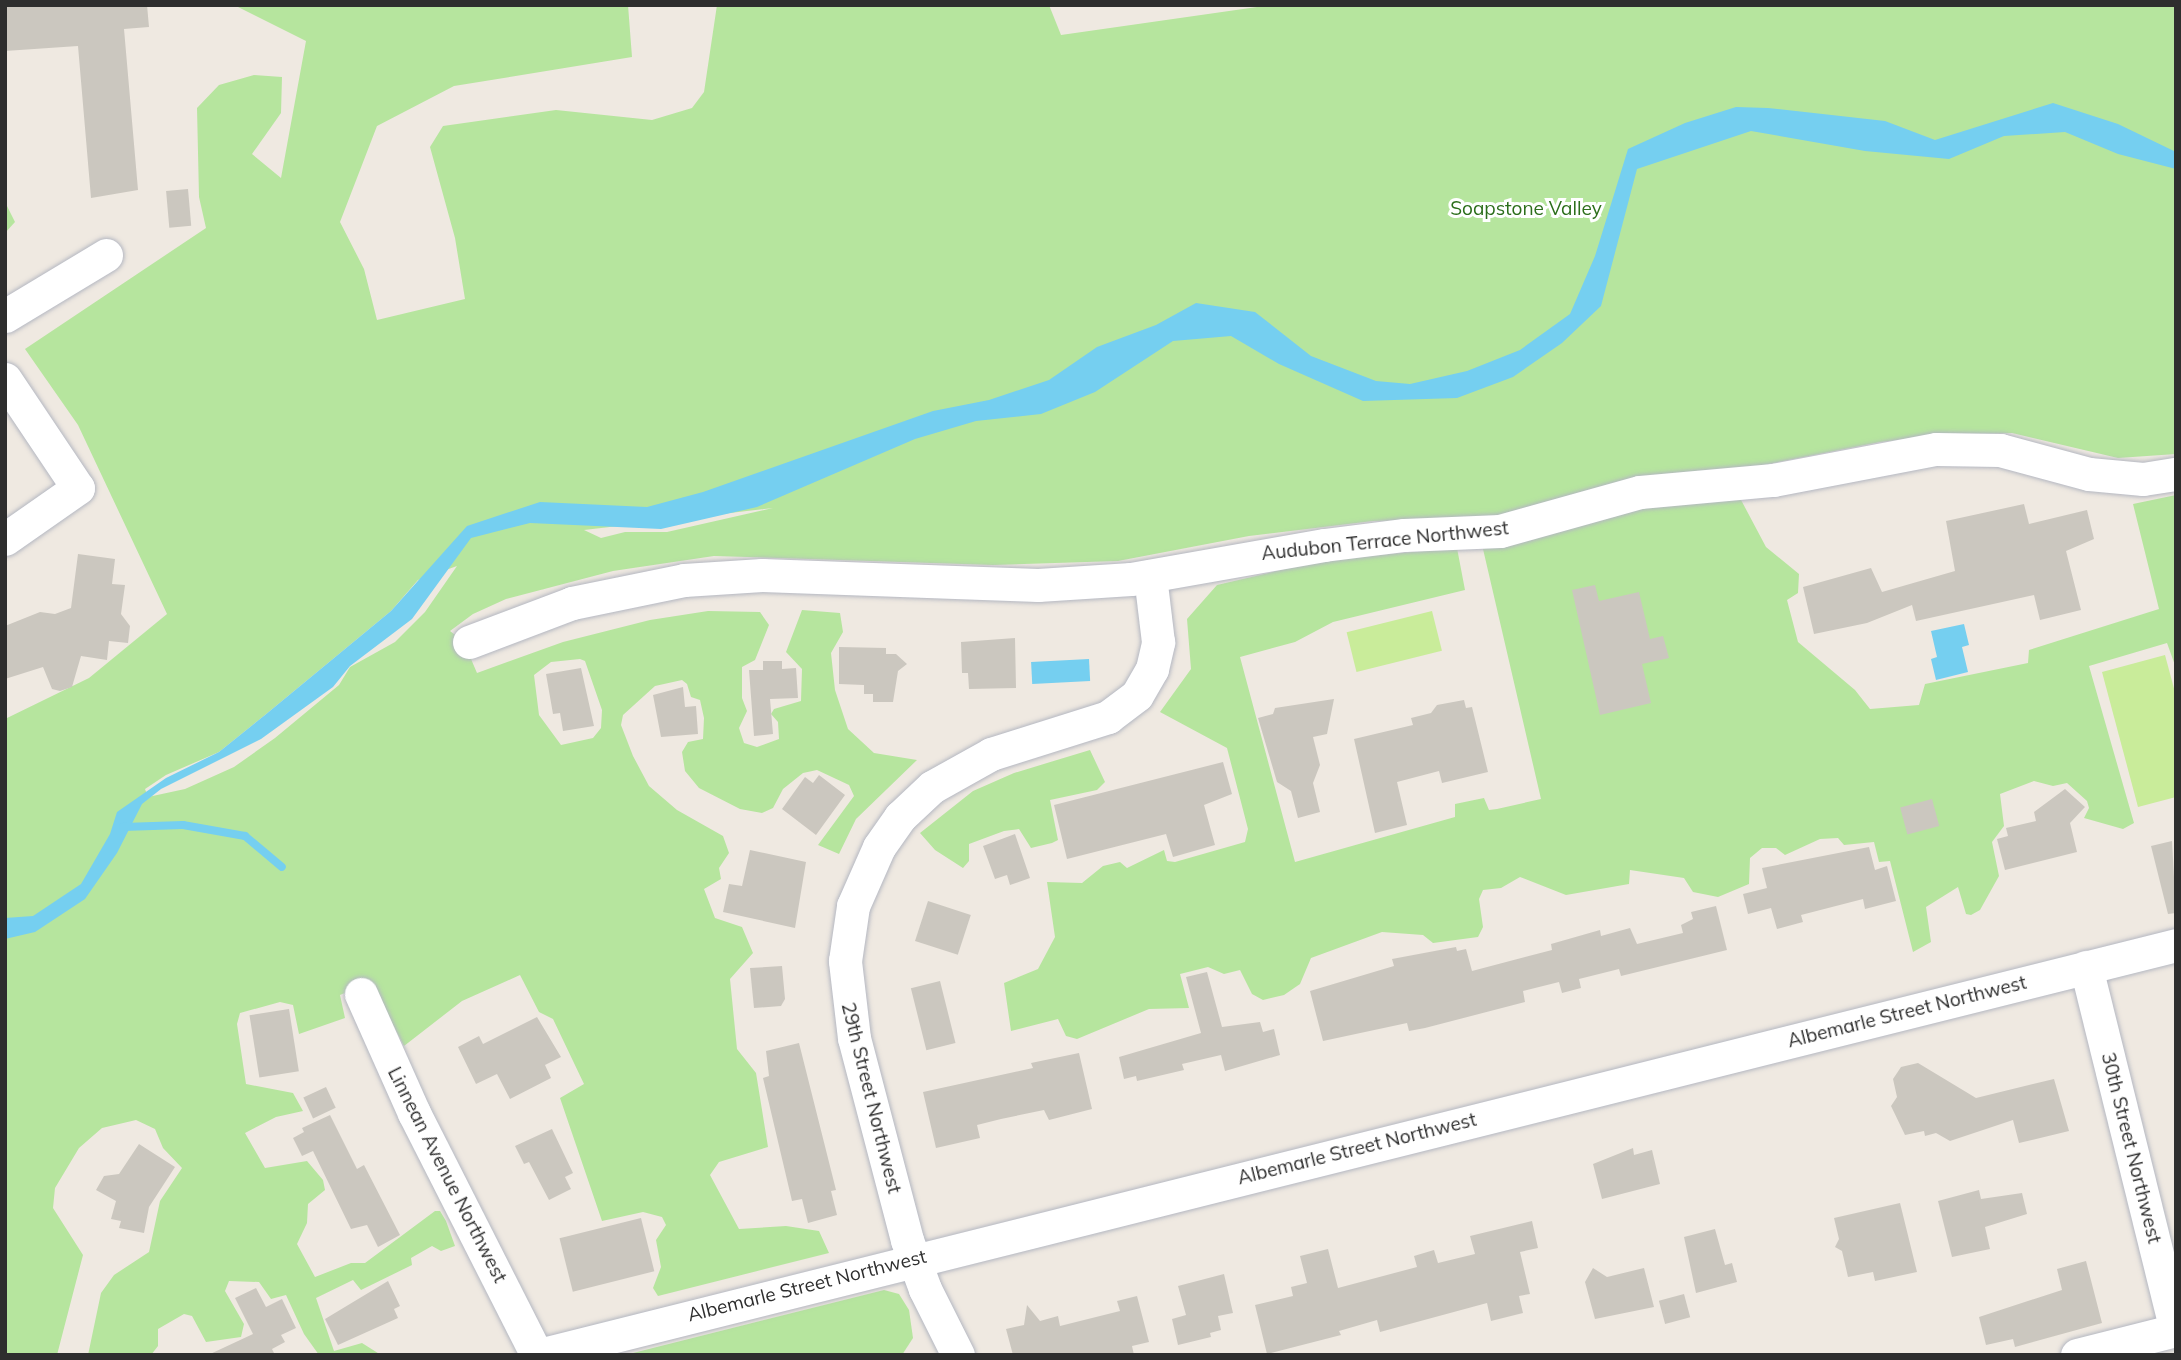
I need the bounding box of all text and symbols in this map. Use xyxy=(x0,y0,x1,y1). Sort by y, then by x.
park label: Soapstone Valley xyxy=(1450,198,1602,220)
street label: Audubon Terrace Northwest xyxy=(1260,517,1510,565)
street label: Albemarle Street Northwest xyxy=(1785,971,2029,1053)
street label: 29th Street Northwest xyxy=(836,1000,906,1196)
street label: 30th Street Northwest xyxy=(2096,1050,2166,1246)
street label: Linnean Avenue Northwest xyxy=(383,1063,511,1287)
street label: Albemarle Street Northwest xyxy=(1235,1108,1479,1190)
street label: Albemarle Street Northwest xyxy=(685,1245,929,1327)

